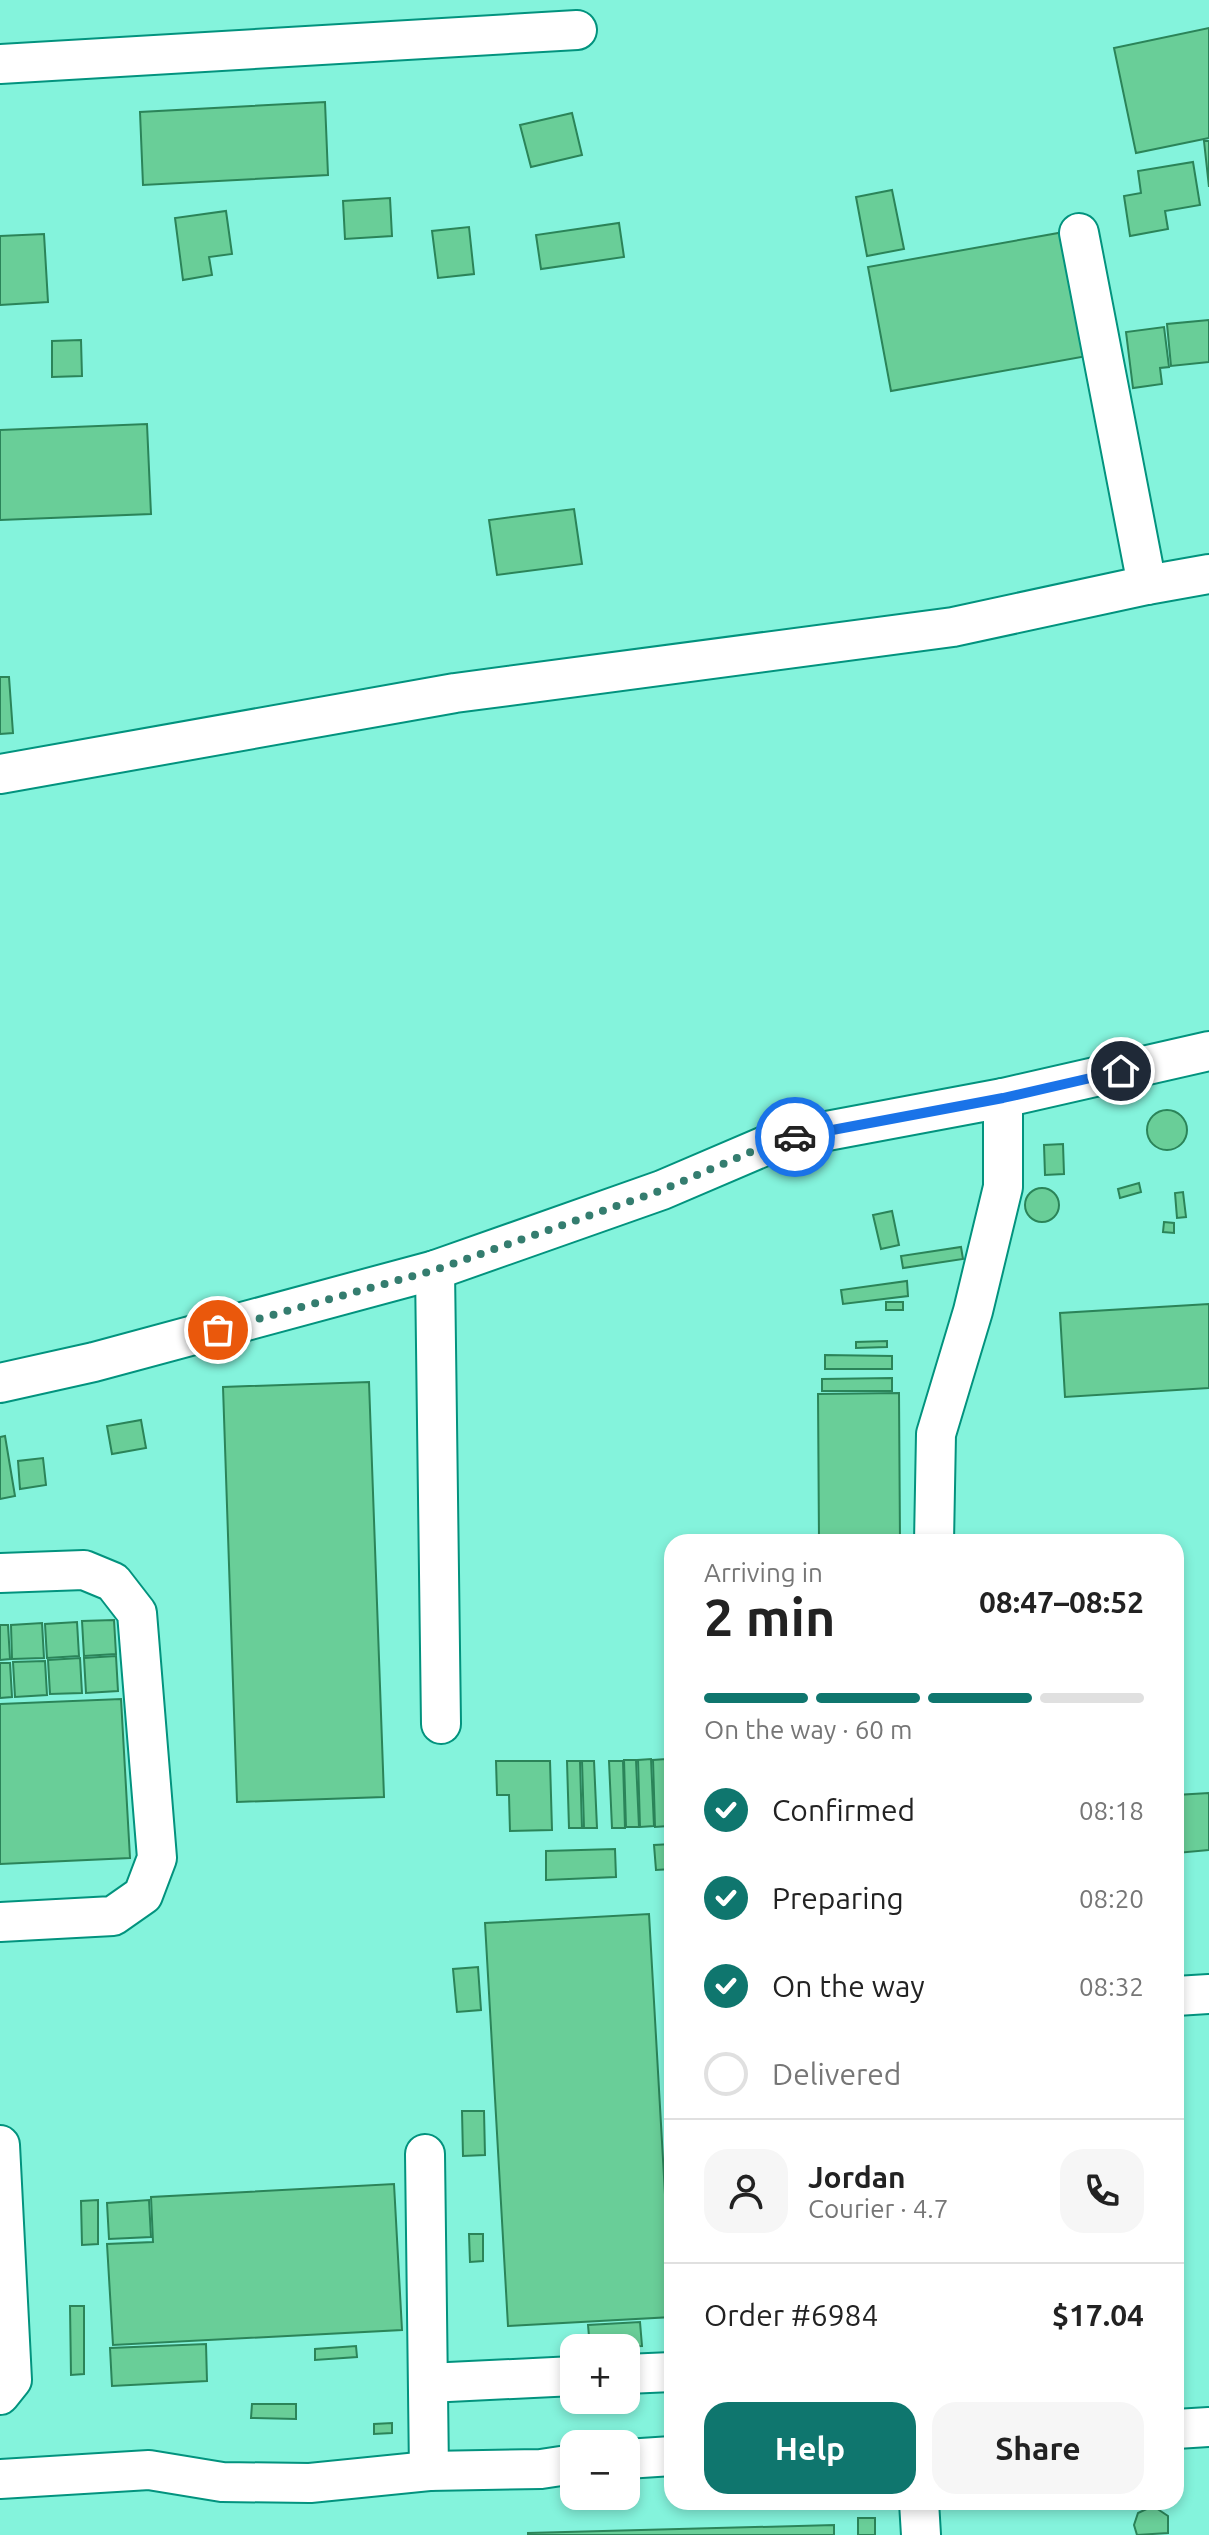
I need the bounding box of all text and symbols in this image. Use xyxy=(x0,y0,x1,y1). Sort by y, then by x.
pin xyxy=(1087,1037,1155,1105)
icon: home xyxy=(1099,1049,1143,1093)
courier xyxy=(755,1097,835,1177)
icon: car xyxy=(773,1115,817,1159)
pin xyxy=(184,1296,252,1364)
icon: bag xyxy=(196,1308,240,1352)
text: Arriving in xyxy=(704,1558,823,1587)
text: 08:47–08:52 xyxy=(979,1585,1144,1619)
text: 2 min xyxy=(704,1588,835,1646)
text: On the way · 60 m xyxy=(704,1715,912,1744)
icon: check xyxy=(704,1788,748,1832)
text: Confirmed xyxy=(772,1793,915,1827)
text: 08:18 xyxy=(1079,1796,1144,1825)
icon: check xyxy=(704,1876,748,1920)
text: Preparing xyxy=(772,1881,904,1915)
text: 08:20 xyxy=(1079,1884,1144,1913)
icon: check xyxy=(704,1964,748,2008)
text: On the way xyxy=(772,1969,925,2003)
text: 08:32 xyxy=(1079,1972,1144,2001)
text: Delivered xyxy=(772,2057,901,2091)
button: person xyxy=(704,2149,788,2233)
button: phone xyxy=(1060,2149,1144,2233)
text: Jordan xyxy=(808,2160,906,2194)
text: Courier · 4.7 xyxy=(808,2194,948,2223)
text: Order #6984 xyxy=(704,2298,878,2332)
text: $17.04 xyxy=(1052,2298,1144,2332)
map controls xyxy=(560,2334,640,2510)
button: + xyxy=(560,2334,640,2414)
button: Help xyxy=(704,2402,916,2494)
button: Share xyxy=(932,2402,1144,2494)
button: − xyxy=(560,2430,640,2510)

